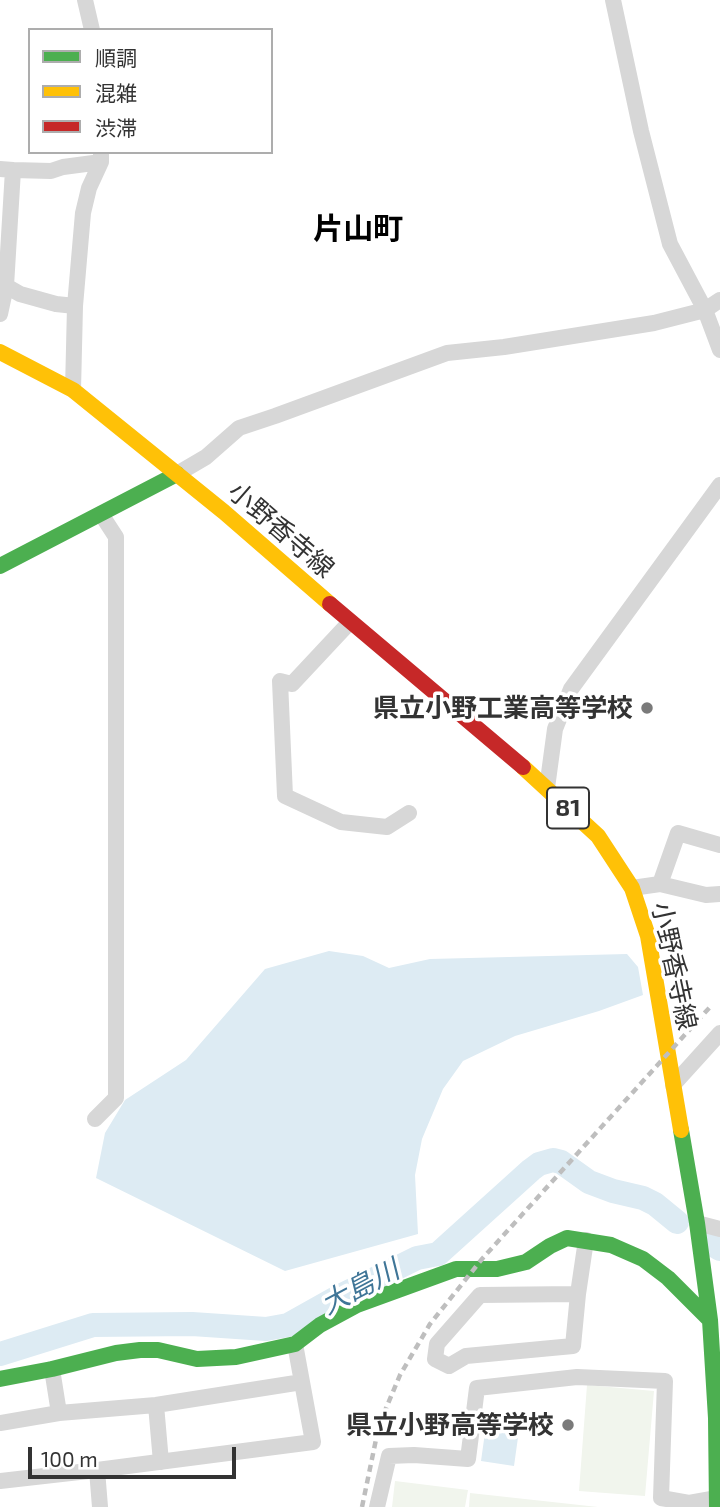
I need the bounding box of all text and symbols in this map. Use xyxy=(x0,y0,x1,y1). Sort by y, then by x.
legend xyxy=(28,28,273,154)
text: 順調 xyxy=(95,45,137,70)
text: 混雑 xyxy=(95,80,137,105)
text: 渋滞 xyxy=(95,115,137,140)
district label: 片山町 xyxy=(313,211,403,247)
street label: 小野香寺線 xyxy=(222,476,340,584)
place label: 県立小野工業高等学校 xyxy=(373,692,633,724)
marker: 県立小野工業高等学校 xyxy=(639,700,655,716)
road number: 81 xyxy=(547,788,589,828)
street label: 小野香寺線 xyxy=(645,899,703,1033)
water label: 大島川 xyxy=(315,1252,405,1322)
place label: 県立小野高等学校 xyxy=(346,1409,554,1441)
marker: 県立小野高等学校 xyxy=(560,1417,576,1433)
scale bar xyxy=(32,1434,240,1478)
text: 100 m xyxy=(41,1446,98,1471)

